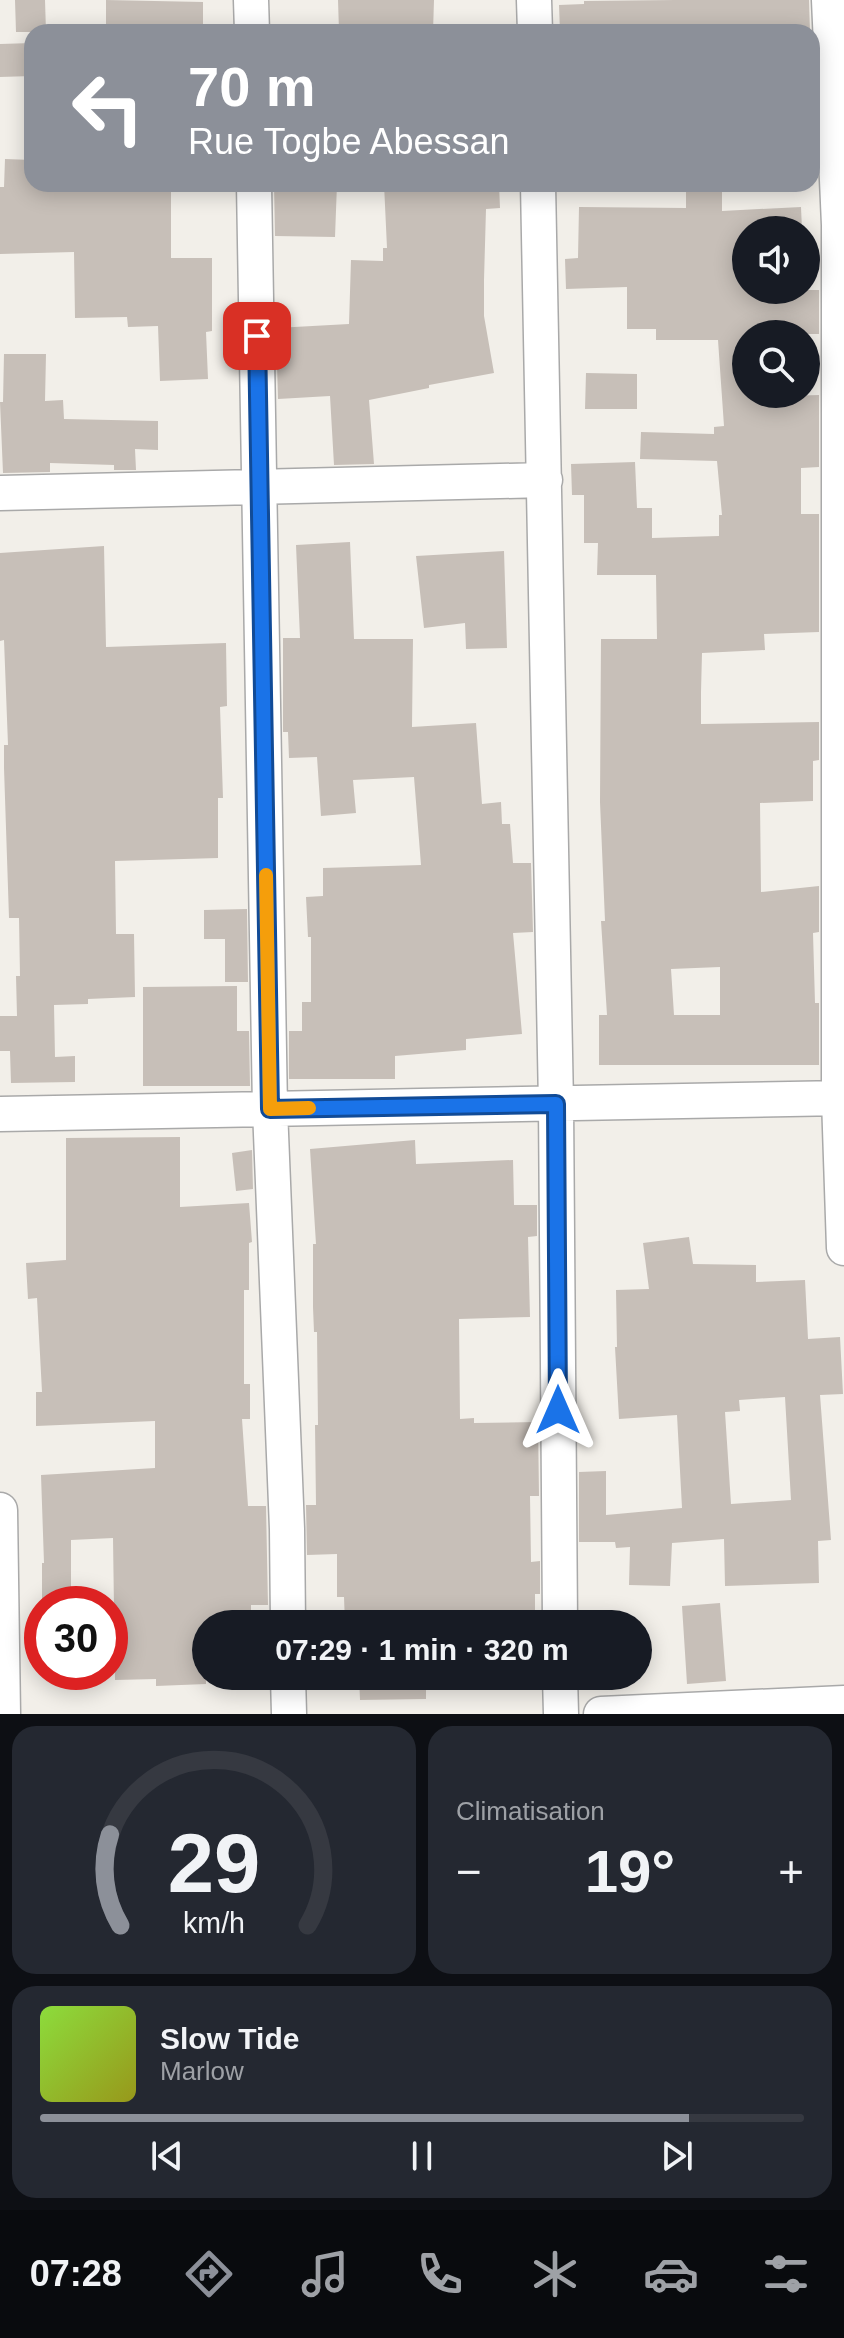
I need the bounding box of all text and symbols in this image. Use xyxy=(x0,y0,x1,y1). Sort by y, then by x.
text: 70 m xyxy=(188,55,316,118)
icon: left xyxy=(56,56,160,160)
text: Rue Togbe Abessan xyxy=(188,121,510,162)
map controls xyxy=(732,216,820,408)
button: sound xyxy=(732,216,820,304)
pin xyxy=(223,302,291,370)
icon: arrive xyxy=(235,314,279,358)
button: search xyxy=(732,320,820,408)
position arrow xyxy=(516,1368,600,1452)
speed limit sign: 30 xyxy=(24,1586,128,1690)
text: 07:29 · 1 min · 320 m xyxy=(275,1633,569,1666)
text: Climatisation xyxy=(456,1796,605,1826)
text: 29 xyxy=(168,1817,260,1910)
text: 19° xyxy=(585,1838,675,1905)
text: − xyxy=(456,1847,482,1896)
text: + xyxy=(778,1847,804,1896)
text: km/h xyxy=(183,1907,245,1939)
text: Slow Tide xyxy=(160,2022,299,2055)
text: Marlow xyxy=(160,2056,244,2086)
icon: previous xyxy=(145,2134,189,2178)
icon: pause xyxy=(400,2134,444,2178)
icon: next xyxy=(655,2134,699,2178)
icon: directions xyxy=(181,2246,237,2302)
icon: music xyxy=(297,2246,353,2302)
icon: phone xyxy=(412,2246,468,2302)
icon: climate xyxy=(527,2246,583,2302)
icon: car xyxy=(643,2246,699,2302)
icon: filters xyxy=(758,2246,814,2302)
text: 07:28 xyxy=(30,2253,122,2294)

